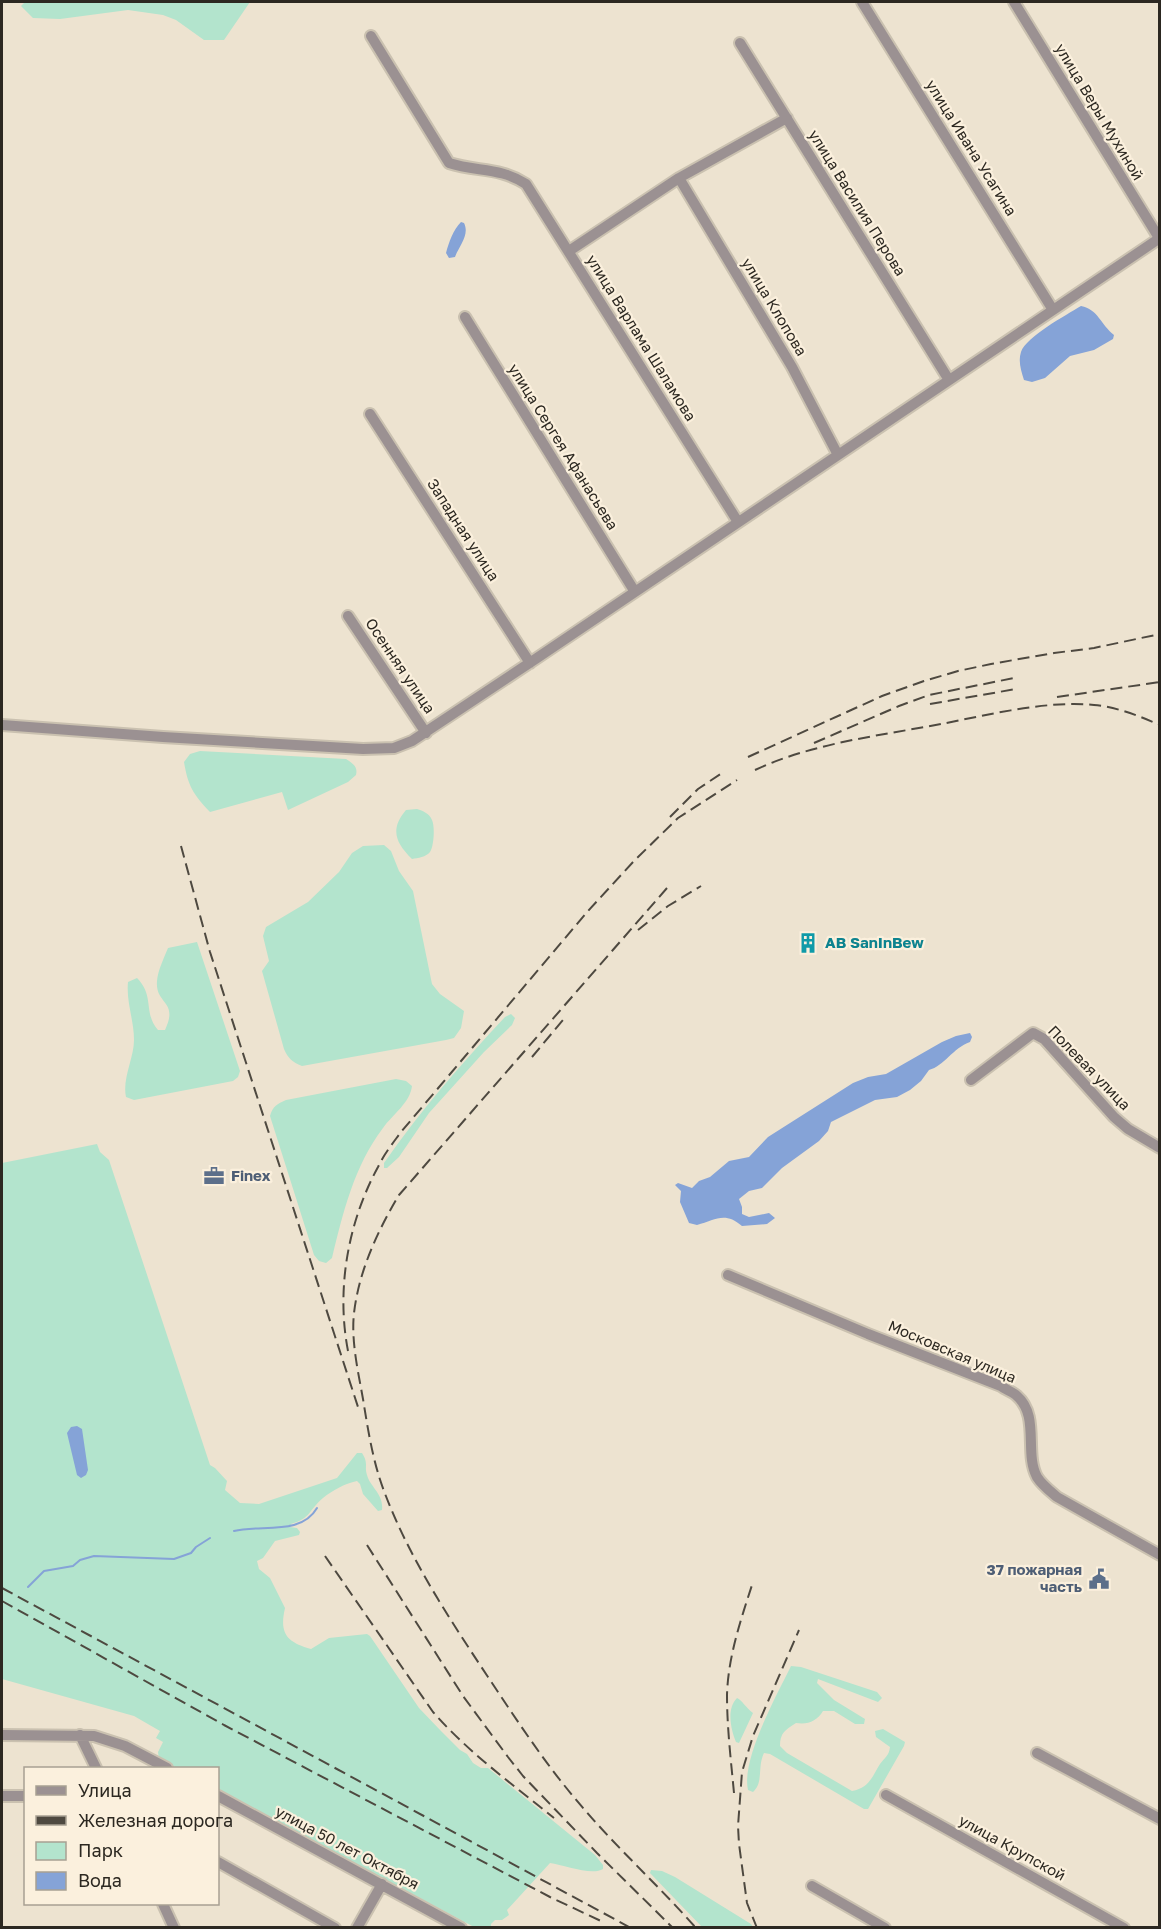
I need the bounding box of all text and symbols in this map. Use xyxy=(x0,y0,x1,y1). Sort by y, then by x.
street label: улица Веры Мухиной xyxy=(1052,40,1148,183)
street label: улица Ивана Усагина xyxy=(923,76,1021,219)
street label: улица Василия Перова xyxy=(805,126,910,279)
street label: улица Варлама Шаламова xyxy=(583,251,701,424)
street label: улица Клопова xyxy=(738,254,811,359)
street label: улица Сергея Афанасьева xyxy=(505,360,622,533)
street label: Западная улица xyxy=(424,475,504,584)
street label: Осенняя улица xyxy=(362,614,439,717)
building icon: AB SanInBew xyxy=(796,931,820,955)
place label: AB SanInBew xyxy=(825,933,924,951)
street label: Полевая улица xyxy=(1045,1021,1135,1113)
office icon: Finex xyxy=(202,1164,226,1188)
place label: Finex xyxy=(231,1166,271,1184)
street label: Московская улица xyxy=(886,1316,1019,1386)
place label: 37 пожарная часть xyxy=(987,1560,1082,1595)
public building icon: 37 пожарная часть xyxy=(1087,1567,1111,1591)
legend xyxy=(24,1767,219,1905)
text: Улица xyxy=(78,1779,132,1801)
street label: улица 50 лет Октября xyxy=(273,1802,422,1893)
text: Железная дорога xyxy=(78,1809,233,1831)
street label: улица Крупской xyxy=(956,1810,1069,1884)
text: Парк xyxy=(78,1839,123,1861)
text: Вода xyxy=(78,1869,122,1891)

